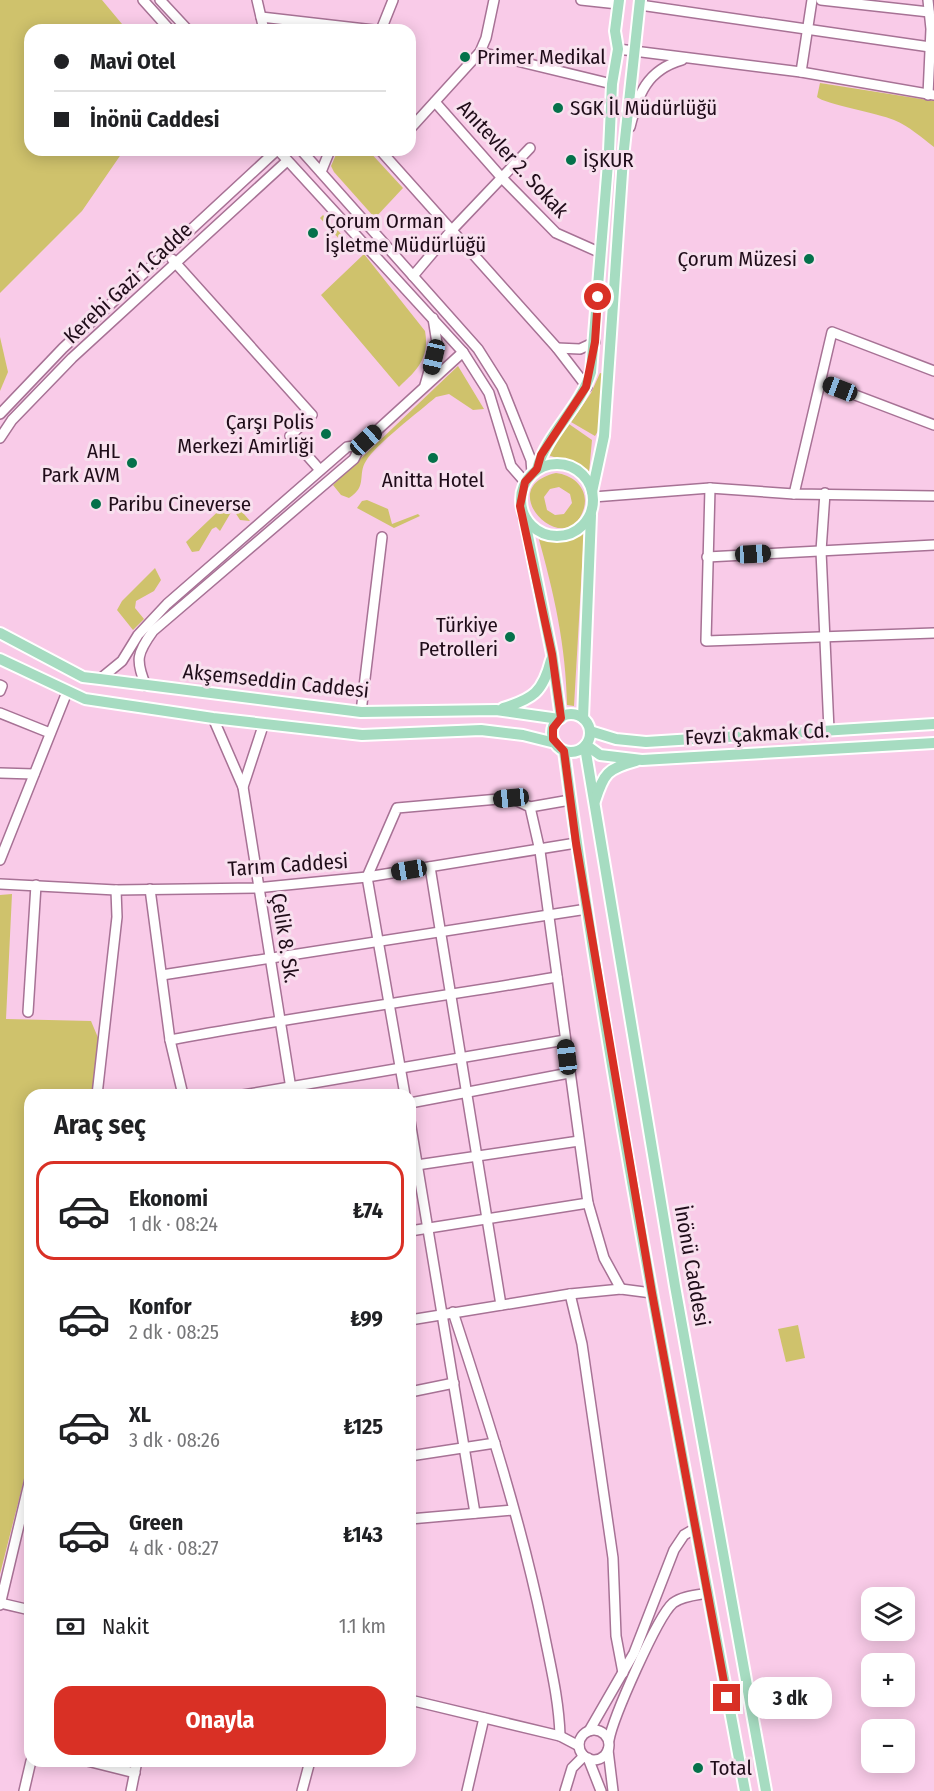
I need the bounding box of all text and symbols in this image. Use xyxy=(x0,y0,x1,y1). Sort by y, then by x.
place label: Primer Medikal xyxy=(477,44,606,70)
text: Mavi Otel xyxy=(90,48,175,75)
marker: Primer Medikal xyxy=(458,50,472,64)
street label: Anıtevler 2. Sokak xyxy=(452,95,574,223)
place label: SGK İl Müdürlüğü xyxy=(570,95,717,121)
marker: SGK İl Müdürlüğü xyxy=(551,101,565,115)
text: İnönü Caddesi xyxy=(90,106,219,133)
place label: İŞKUR xyxy=(583,147,634,173)
marker: İŞKUR xyxy=(564,153,578,167)
place label: Çorum Orman İşletme Müdürlüğü xyxy=(325,208,486,258)
street label: Kerebi Gazi 1.Cadde xyxy=(58,217,198,349)
marker: Çorum Orman İşletme Müdürlüğü xyxy=(306,226,320,240)
place label: Çorum Müzesi xyxy=(678,246,797,272)
marker: Çorum Müzesi xyxy=(802,252,816,266)
route start xyxy=(584,283,611,310)
car xyxy=(421,337,447,377)
car xyxy=(820,374,860,404)
place label: Çarşı Polis Merkezi Amirliği xyxy=(177,409,314,459)
car xyxy=(347,421,385,459)
marker: Çarşı Polis Merkezi Amirliği xyxy=(319,427,333,441)
place label: AHL Park AVM xyxy=(42,438,121,488)
marker: Anitta Hotel xyxy=(426,451,440,465)
marker: AHL Park AVM xyxy=(125,456,139,470)
place label: Anitta Hotel xyxy=(382,467,485,493)
place label: Paribu Cineverse xyxy=(108,491,251,517)
marker: Paribu Cineverse xyxy=(89,497,103,511)
car xyxy=(735,544,771,564)
place label: Türkiye Petrolleri xyxy=(419,612,498,662)
marker: Türkiye Petrolleri xyxy=(503,630,517,644)
street label: Akşemseddin Caddesi xyxy=(182,658,370,704)
street label: Fevzi Çakmak Cd. xyxy=(684,717,830,751)
car xyxy=(492,787,530,809)
street label: Tarım Caddesi xyxy=(227,848,349,882)
car xyxy=(390,858,428,882)
street label: Çelik 8. Sk. xyxy=(265,891,305,985)
car xyxy=(556,1038,578,1076)
text: Araç seç xyxy=(54,1109,146,1141)
icon: car xyxy=(57,1184,111,1238)
text: Ekonomi xyxy=(129,1185,208,1212)
text: ₺74 xyxy=(353,1197,383,1224)
street label: İnönü Caddesi xyxy=(669,1203,715,1329)
text: 1 dk · 08:24 xyxy=(129,1212,218,1236)
icon: car xyxy=(57,1292,111,1346)
text: Konfor xyxy=(129,1293,191,1320)
text: ₺99 xyxy=(350,1305,383,1332)
text: 2 dk · 08:25 xyxy=(129,1320,219,1344)
icon: car xyxy=(57,1400,111,1454)
text: XL xyxy=(129,1401,151,1428)
text: ₺125 xyxy=(343,1413,383,1440)
text: 3 dk · 08:26 xyxy=(129,1428,220,1452)
icon: car xyxy=(57,1508,111,1562)
text: Green xyxy=(129,1509,183,1536)
text: ₺143 xyxy=(343,1521,383,1548)
text: 4 dk · 08:27 xyxy=(129,1536,219,1560)
map controls xyxy=(861,1587,915,1773)
button: layers xyxy=(861,1587,915,1641)
icon: cash xyxy=(54,1610,87,1643)
text: Nakit xyxy=(102,1613,149,1640)
text: 1.1 km xyxy=(339,1614,386,1638)
button: + xyxy=(861,1653,915,1707)
callout: 3 dk xyxy=(748,1677,832,1719)
route end xyxy=(713,1684,740,1711)
button: Onayla xyxy=(54,1686,386,1755)
text: 3 dk xyxy=(773,1686,807,1710)
button: − xyxy=(861,1719,915,1773)
place label: Total xyxy=(710,1755,752,1781)
marker: Total xyxy=(691,1761,705,1775)

